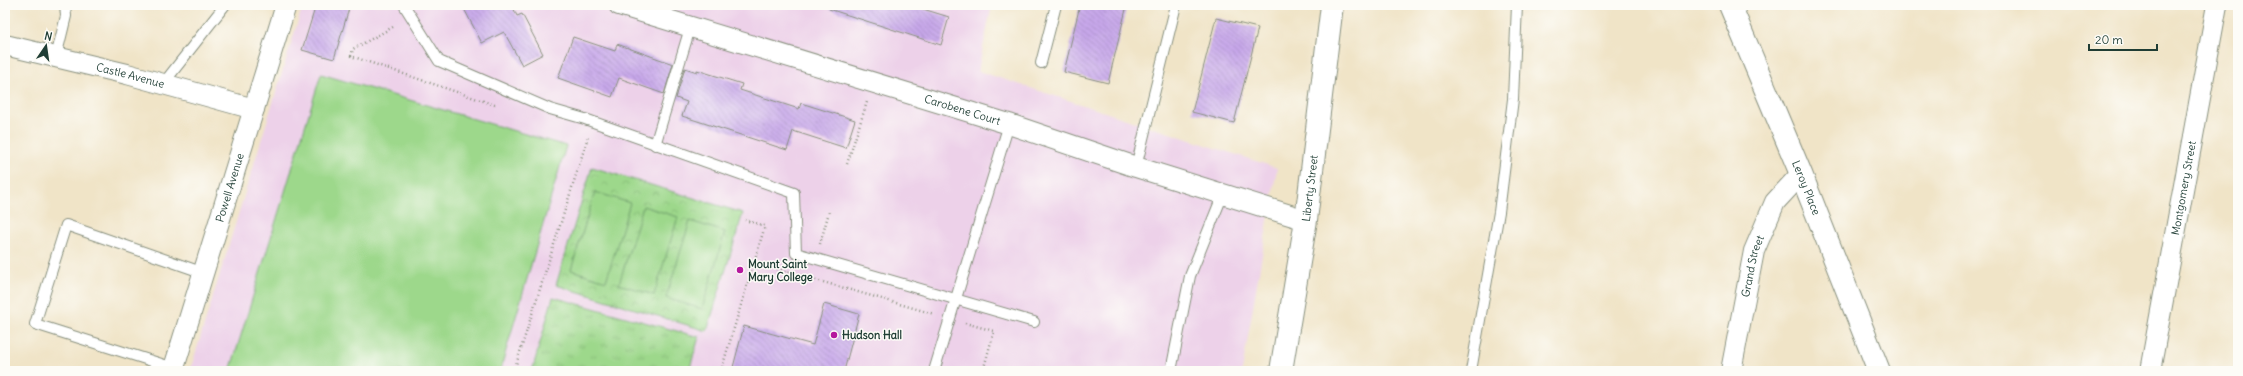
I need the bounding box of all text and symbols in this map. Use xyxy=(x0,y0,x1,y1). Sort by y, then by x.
north arrow xyxy=(26,26,66,66)
scale bar xyxy=(2089,26,2157,52)
text: N xyxy=(43,29,54,44)
text: 20 m xyxy=(2095,32,2123,47)
street label: Castle Avenue xyxy=(95,60,166,91)
street label: Carobene Court xyxy=(923,92,1002,128)
street label: Montgomery Street xyxy=(2168,139,2199,236)
street label: Powell Avenue xyxy=(212,151,247,224)
street label: Liberty Street xyxy=(1299,154,1321,222)
street label: Leroy Place xyxy=(1789,158,1824,217)
street label: Grand Street xyxy=(1738,233,1767,298)
place label: Mount Saint Mary College xyxy=(748,257,813,285)
marker: Mount Saint Mary College xyxy=(735,265,745,275)
place label: Hudson Hall xyxy=(842,328,902,342)
marker: Hudson Hall xyxy=(829,330,839,340)

